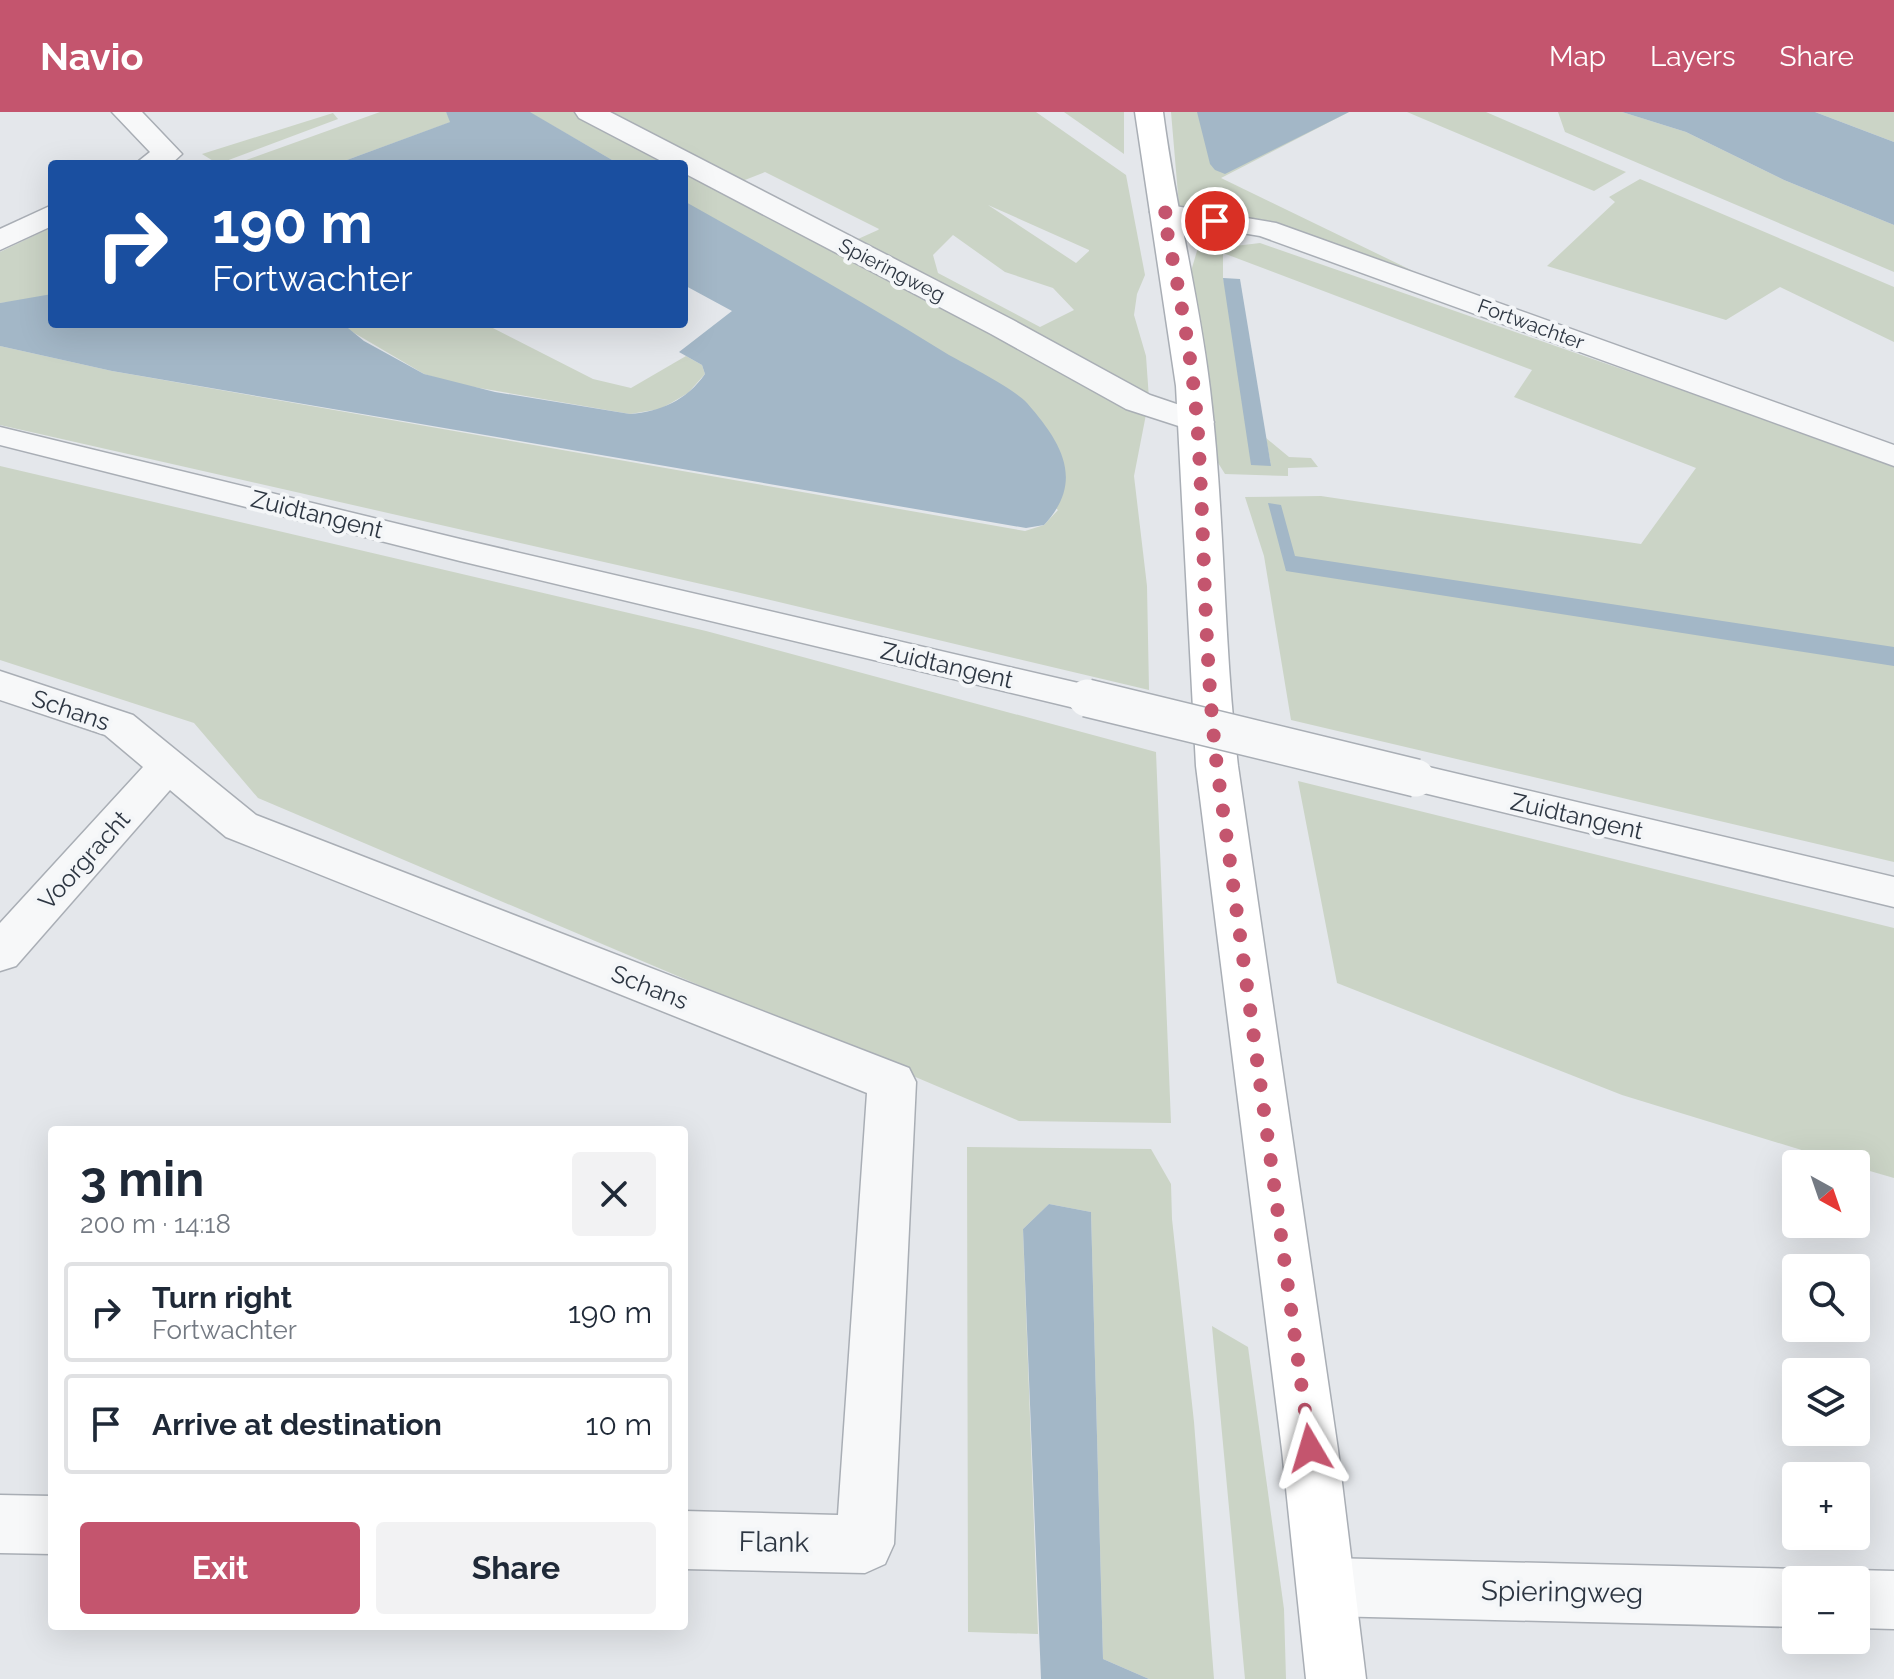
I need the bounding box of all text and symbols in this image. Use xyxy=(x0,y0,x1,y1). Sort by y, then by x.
text: Navio xyxy=(40,34,143,79)
text: Map xyxy=(1549,40,1606,73)
text: Layers xyxy=(1650,40,1736,73)
text: Share xyxy=(1780,40,1854,73)
pin xyxy=(1181,187,1249,255)
text: 190 m xyxy=(212,190,373,256)
icon: right xyxy=(80,192,184,296)
icon: arrive xyxy=(1193,199,1237,243)
street label: Spieringweg xyxy=(835,233,949,307)
text: Fortwachter xyxy=(212,257,413,299)
street label: Fortwachter xyxy=(1475,294,1587,354)
street label: Zuidtangent xyxy=(248,484,386,544)
street label: Zuidtangent xyxy=(878,636,1016,694)
street label: Schans xyxy=(28,683,114,737)
street label: Zuidtangent xyxy=(1508,787,1646,845)
street label: Voorgracht xyxy=(32,805,136,915)
street label: Schans xyxy=(607,958,693,1016)
north arrow xyxy=(1782,1150,1870,1238)
map controls xyxy=(1782,1150,1870,1654)
text: 3 min xyxy=(80,1151,204,1207)
button: close xyxy=(572,1152,656,1236)
text: 200 m · 14:18 xyxy=(80,1209,231,1239)
button: search xyxy=(1782,1254,1870,1342)
text: Turn right xyxy=(152,1280,292,1315)
icon: right xyxy=(84,1290,128,1334)
text: 190 m xyxy=(568,1295,652,1330)
text: Fortwachter xyxy=(152,1315,297,1345)
button: layers xyxy=(1782,1358,1870,1446)
icon: arrive xyxy=(84,1402,128,1446)
position arrow xyxy=(1268,1406,1352,1490)
text: Arrive at destination xyxy=(152,1407,442,1442)
text: 10 m xyxy=(586,1407,652,1442)
button: + xyxy=(1782,1462,1870,1550)
button: Exit xyxy=(80,1522,360,1614)
button: Share xyxy=(376,1522,656,1614)
street label: Flank xyxy=(738,1525,810,1559)
button: − xyxy=(1782,1566,1870,1654)
street label: Spieringweg xyxy=(1481,1574,1643,1610)

